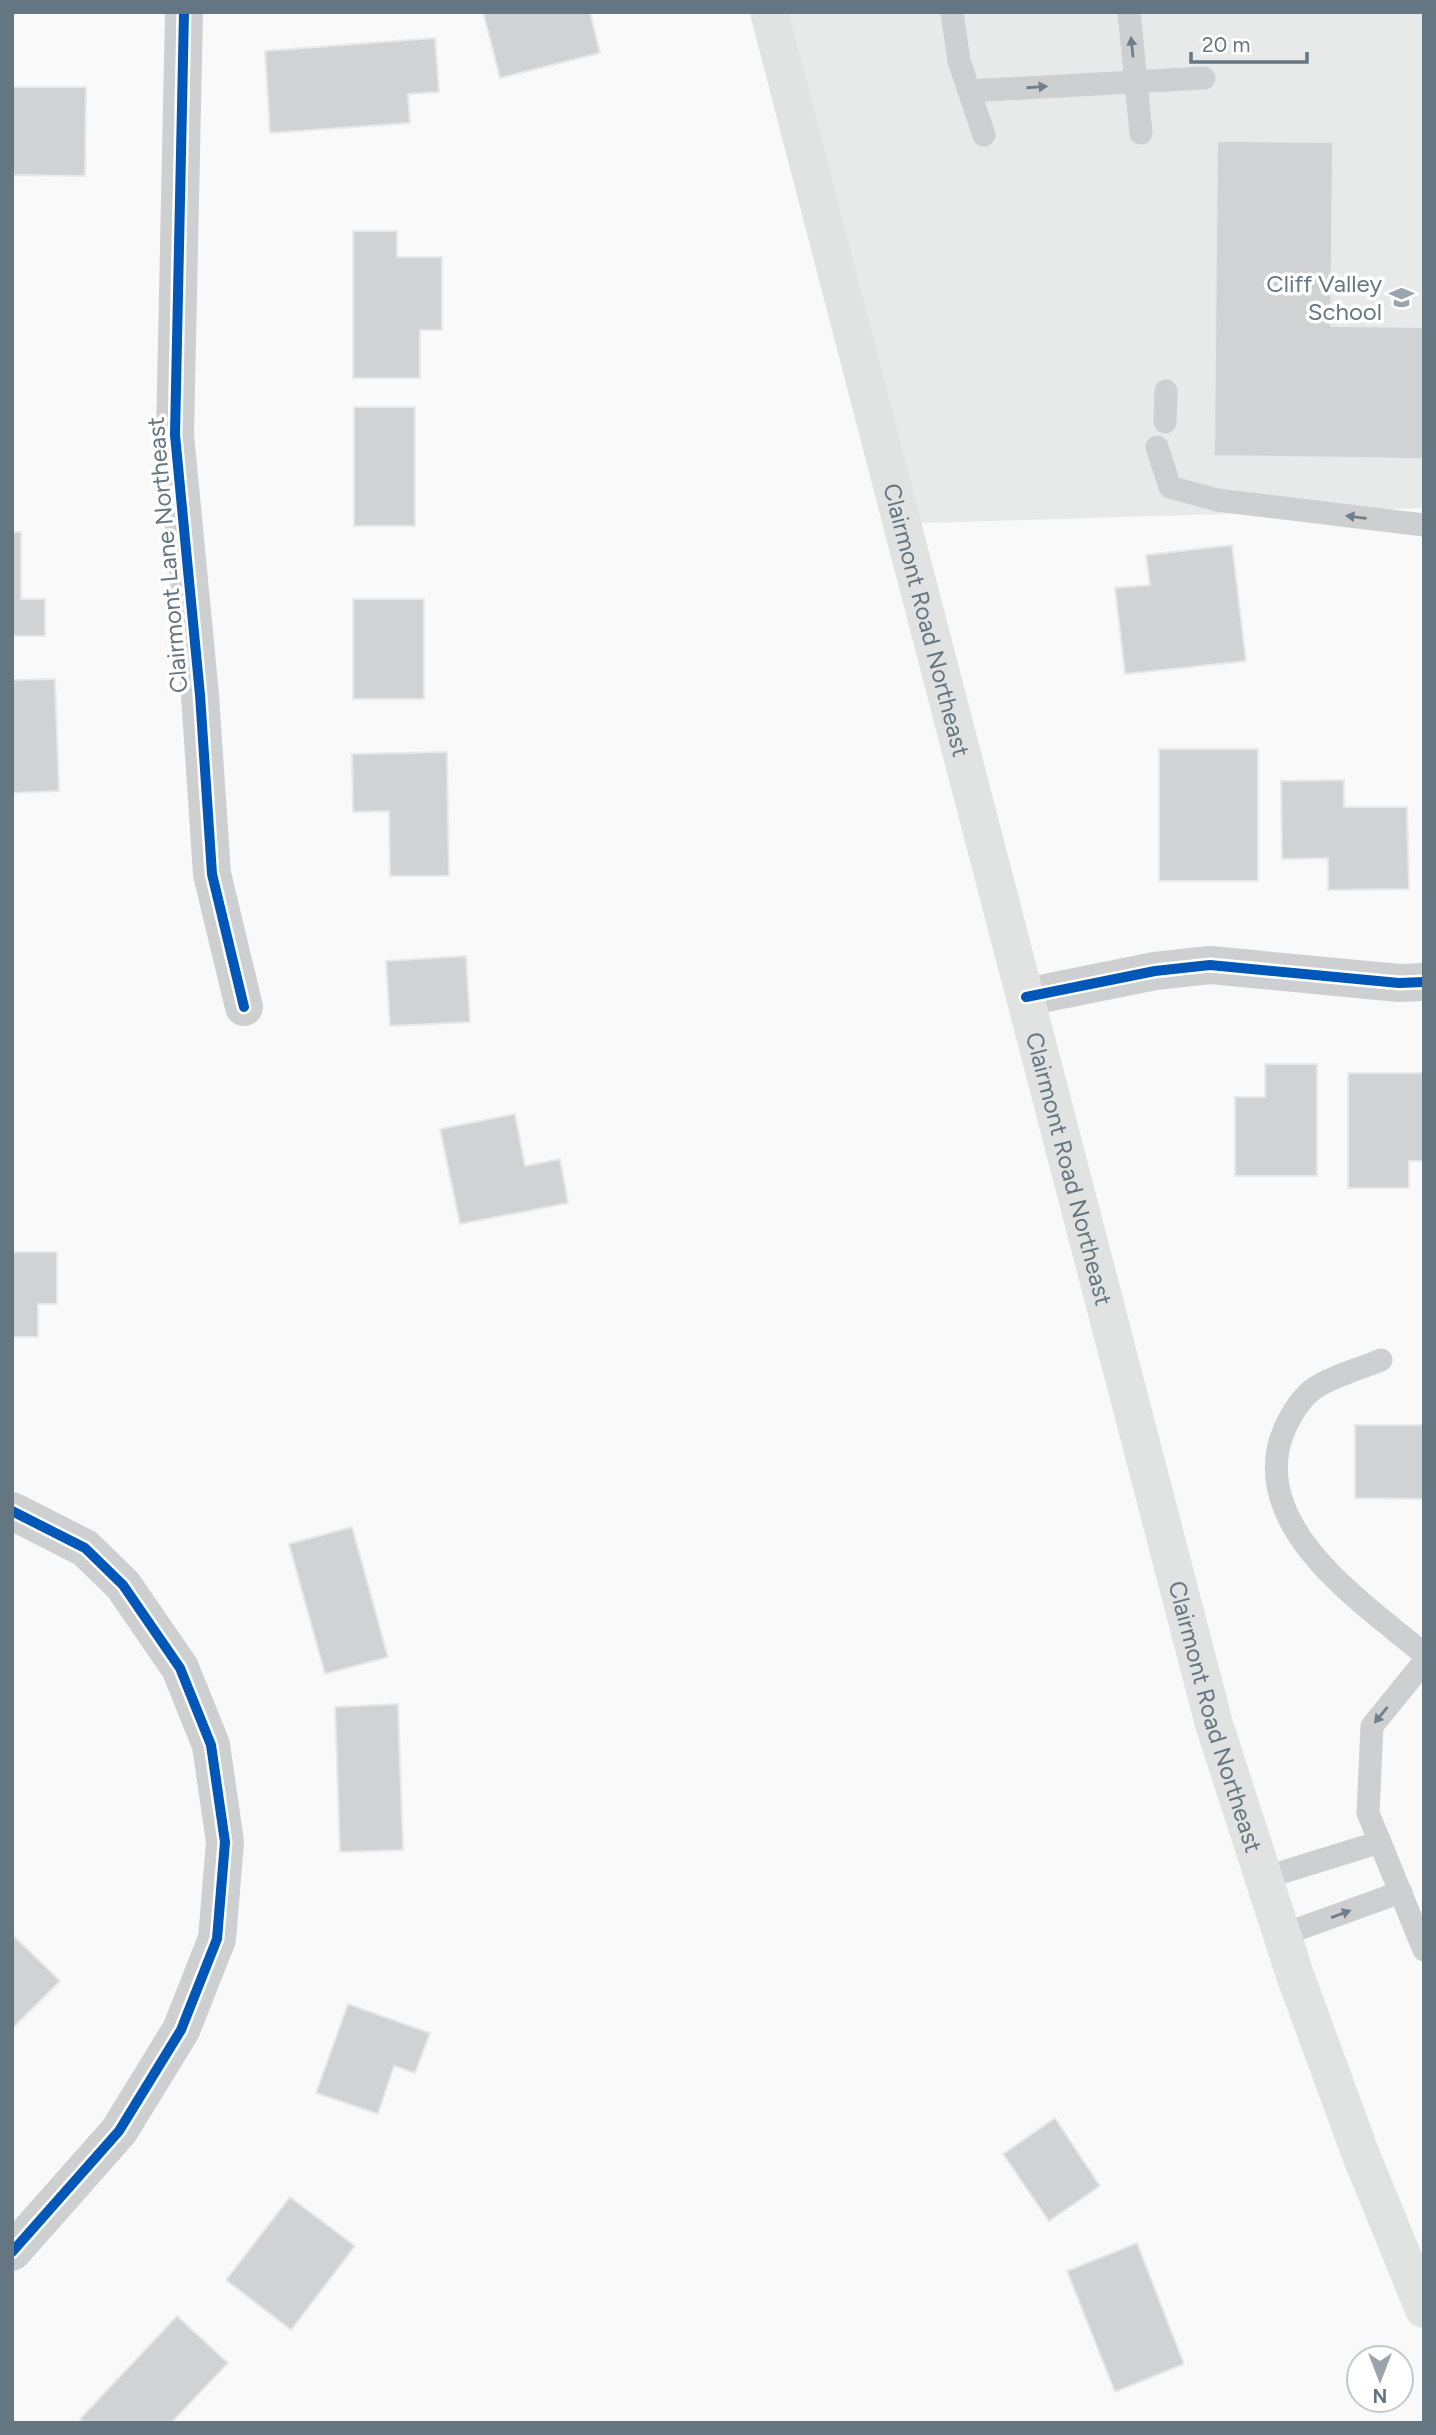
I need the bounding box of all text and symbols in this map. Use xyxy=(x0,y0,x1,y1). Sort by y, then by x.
scale bar xyxy=(1191,21,1306,65)
text: 20 m xyxy=(1202,32,1250,57)
one-way arrow xyxy=(1127,35,1138,57)
one-way arrow xyxy=(1026,81,1048,92)
place label: Cliff Valley School xyxy=(1266,269,1382,326)
school or university icon: Cliff Valley School xyxy=(1388,283,1416,311)
street label: Clairmont Lane Northeast xyxy=(140,416,194,694)
street label: Clairmont Road Northeast xyxy=(878,480,976,760)
one-way arrow xyxy=(1345,511,1367,522)
street label: Clairmont Road Northeast xyxy=(1020,1029,1119,1308)
street label: Clairmont Road Northeast xyxy=(1163,1578,1269,1856)
one-way arrow xyxy=(1374,1706,1388,1724)
one-way arrow xyxy=(1331,1908,1352,1919)
north arrow xyxy=(1345,2344,1415,2414)
text: N xyxy=(1373,2384,1387,2407)

